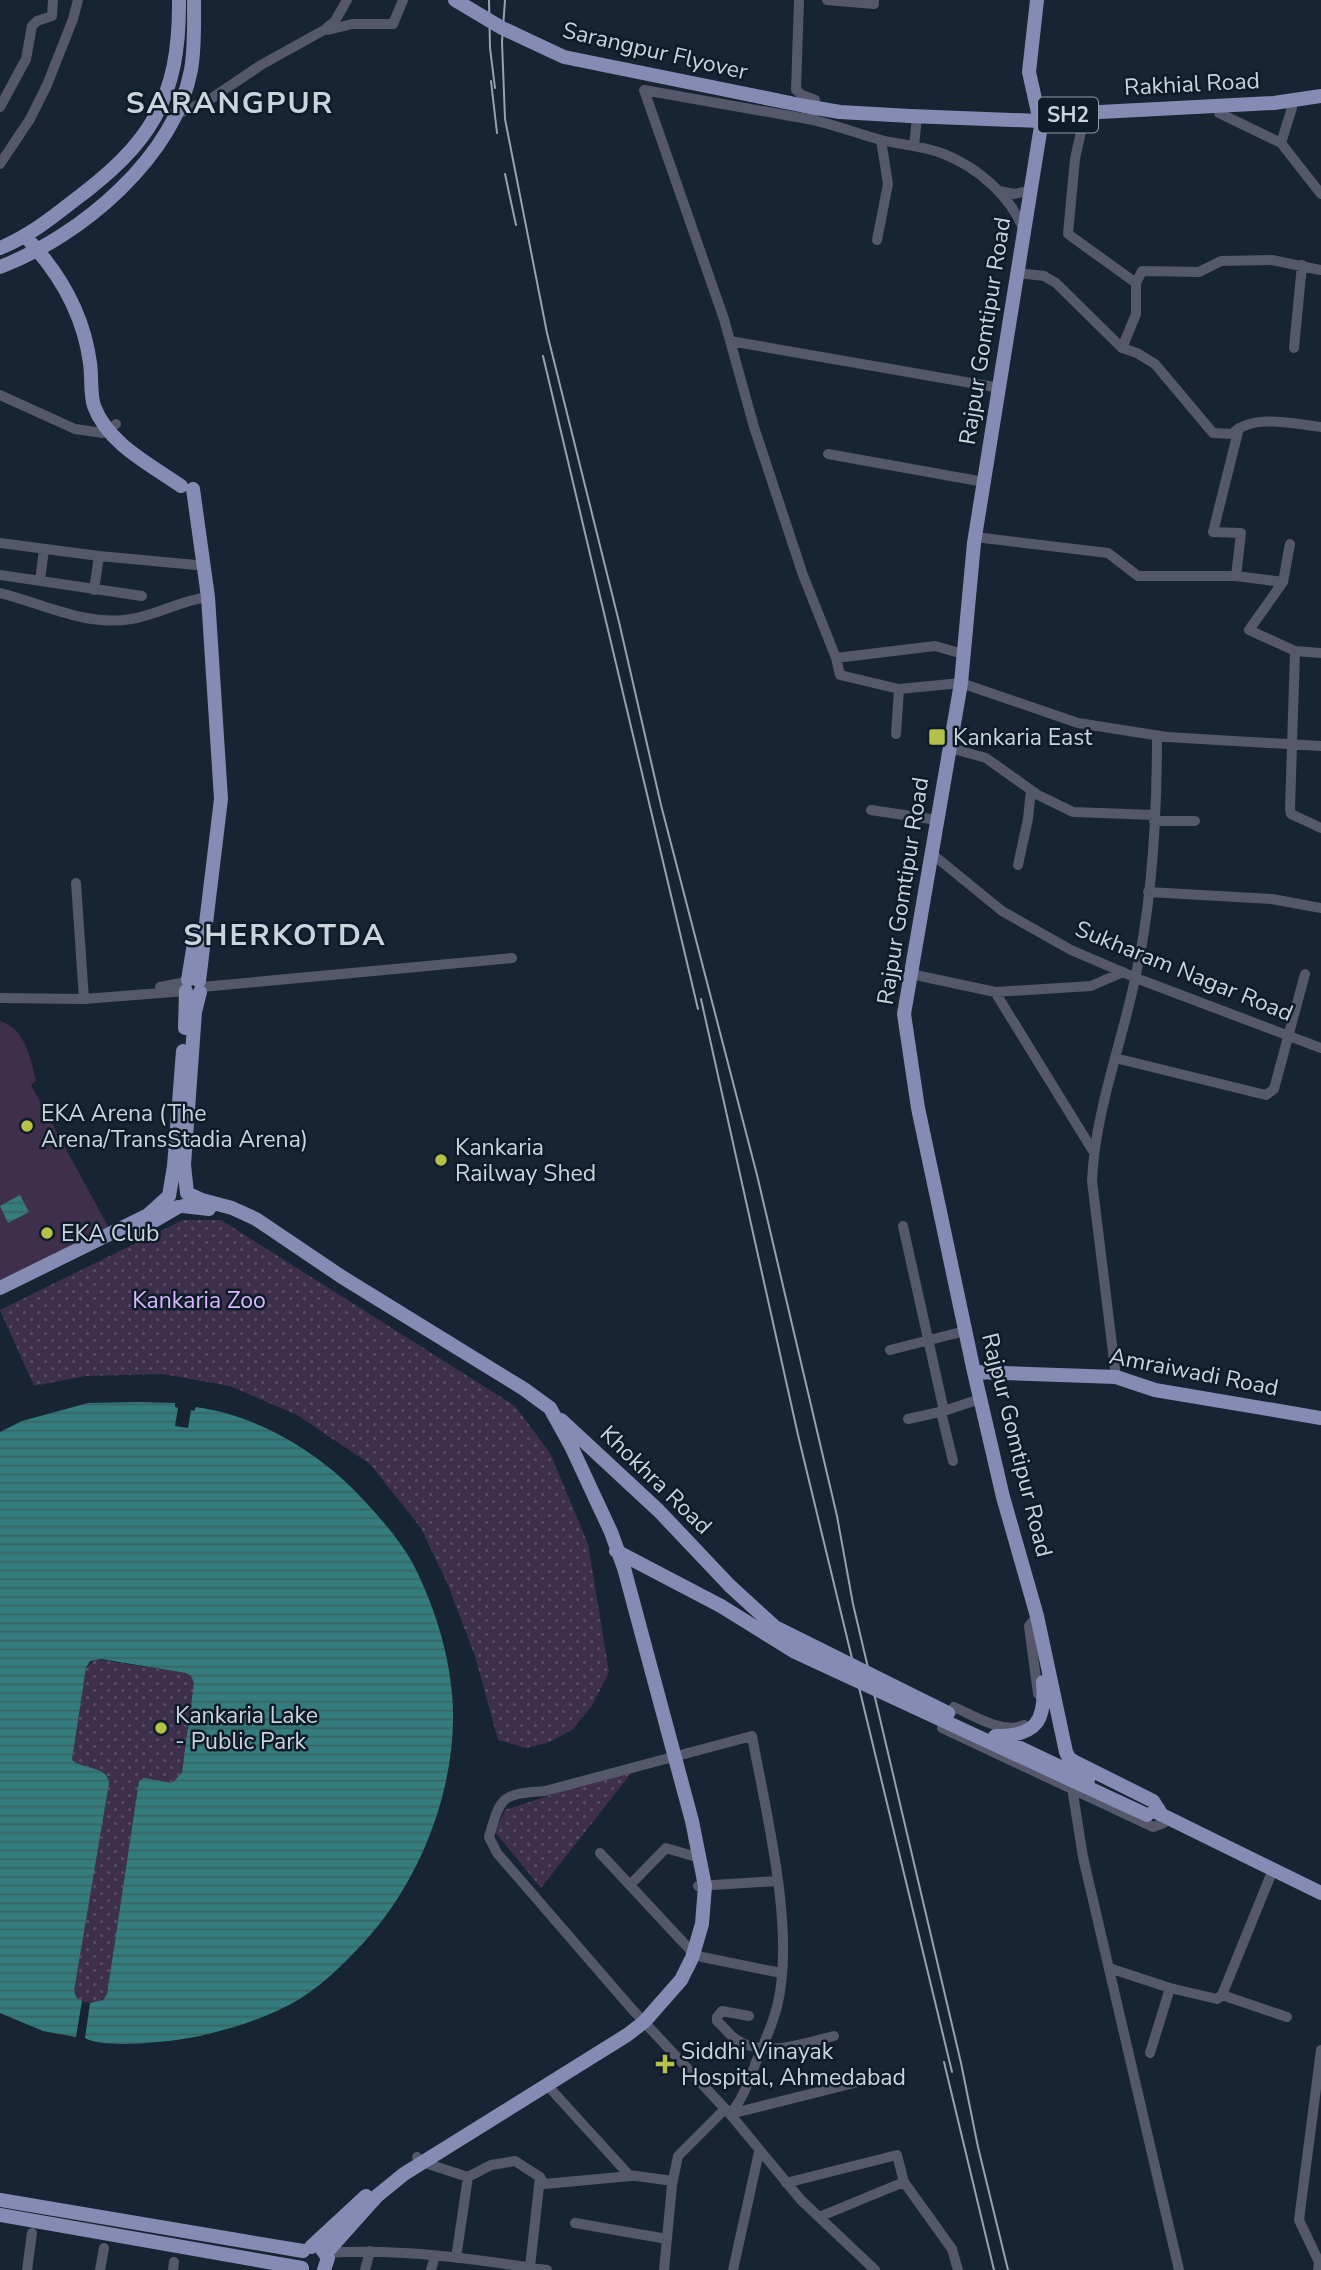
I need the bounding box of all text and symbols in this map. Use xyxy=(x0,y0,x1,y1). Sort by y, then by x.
street label: Sarangpur Flyover xyxy=(559,15,751,88)
street label: Rakhial Road xyxy=(1123,65,1261,103)
district label: SARANGPUR xyxy=(126,83,334,124)
road number: SH2 xyxy=(1038,97,1098,132)
street label: Rajpur Gomtipur Road xyxy=(952,215,1018,447)
place label: Kankaria East xyxy=(953,722,1093,753)
marker: Kankaria East xyxy=(927,727,947,747)
street label: Rajpur Gomtipur Road xyxy=(870,775,936,1007)
street label: Sukharam Nagar Road xyxy=(1071,913,1297,1029)
district label: SHERKOTDA xyxy=(183,915,387,956)
place label: EKA Arena (The Arena/TransStadia Arena) xyxy=(41,1098,308,1155)
marker: EKA Arena (The Arena/TransStadia Arena) xyxy=(19,1118,35,1134)
place label: Kankaria Railway Shed xyxy=(455,1132,596,1189)
marker: Kankaria Railway Shed xyxy=(433,1152,449,1168)
place label: EKA Club xyxy=(61,1218,159,1249)
marker: EKA Club xyxy=(39,1225,55,1241)
park label: Kankaria Zoo xyxy=(132,1285,266,1316)
street label: Rajpur Gomtipur Road xyxy=(974,1330,1060,1560)
street label: Amraiwadi Road xyxy=(1107,1340,1281,1404)
street label: Khokhra Road xyxy=(593,1419,719,1541)
place label: Kankaria Lake - Public Park xyxy=(175,1700,318,1757)
marker: Kankaria Lake - Public Park xyxy=(153,1720,169,1736)
place label: Siddhi Vinayak Hospital, Ahmedabad xyxy=(681,2036,906,2093)
marker: Siddhi Vinayak Hospital, Ahmedabad xyxy=(655,2054,675,2074)

